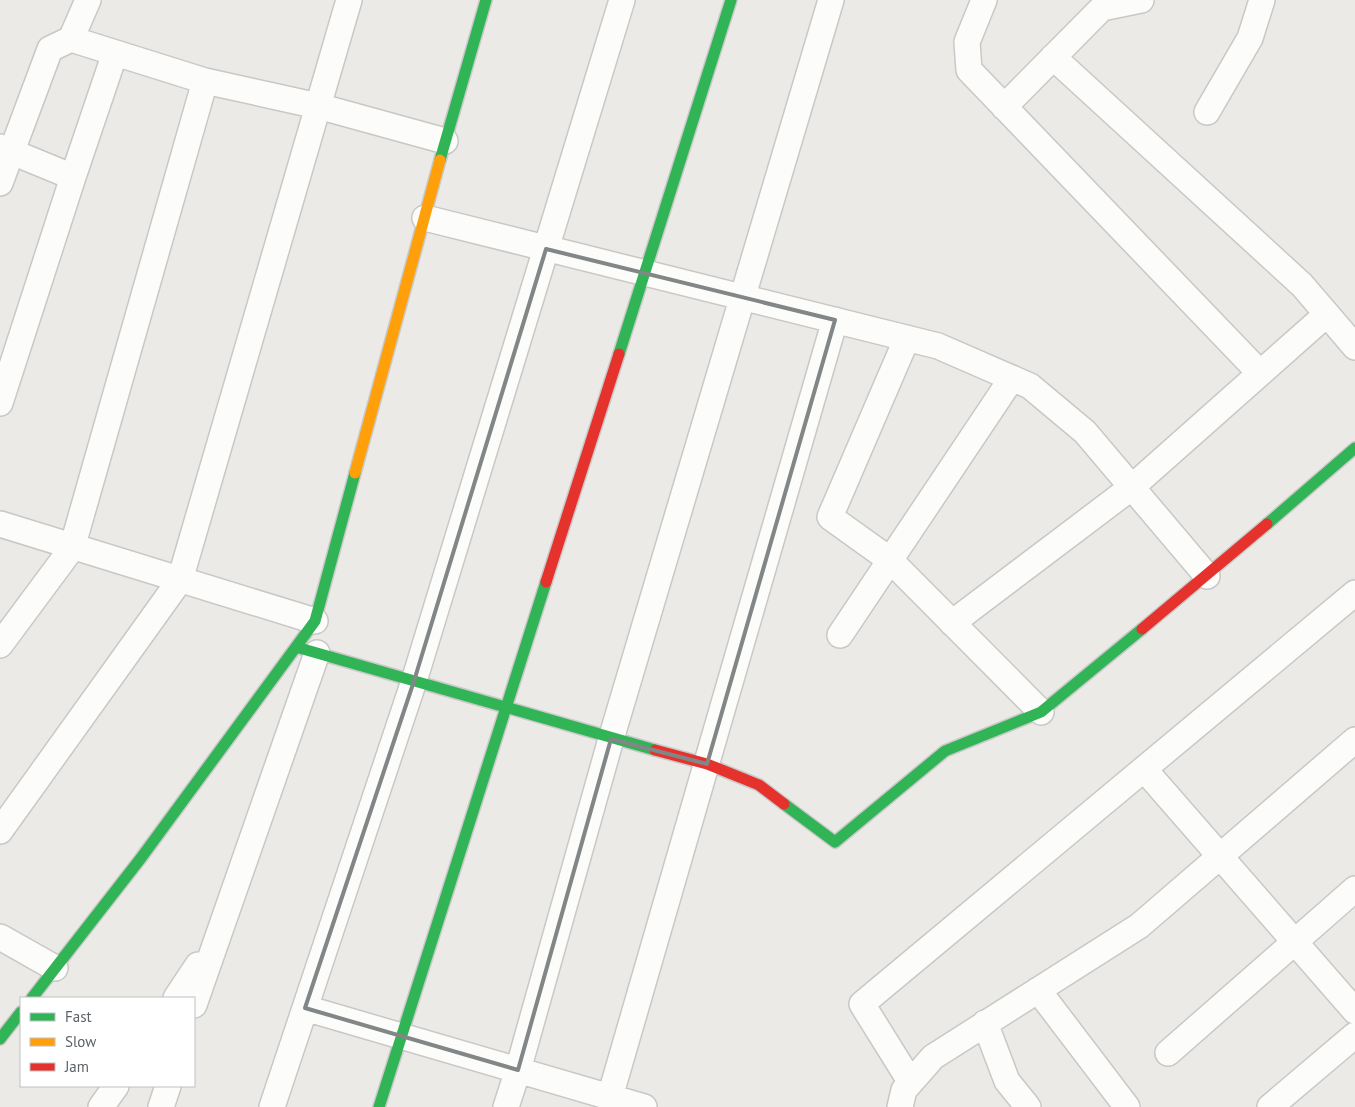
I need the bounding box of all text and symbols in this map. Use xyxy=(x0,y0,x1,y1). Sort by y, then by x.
legend xyxy=(20,997,195,1087)
text: Fast xyxy=(65,1007,92,1026)
text: Slow xyxy=(65,1032,96,1051)
text: Jam xyxy=(64,1057,89,1076)

